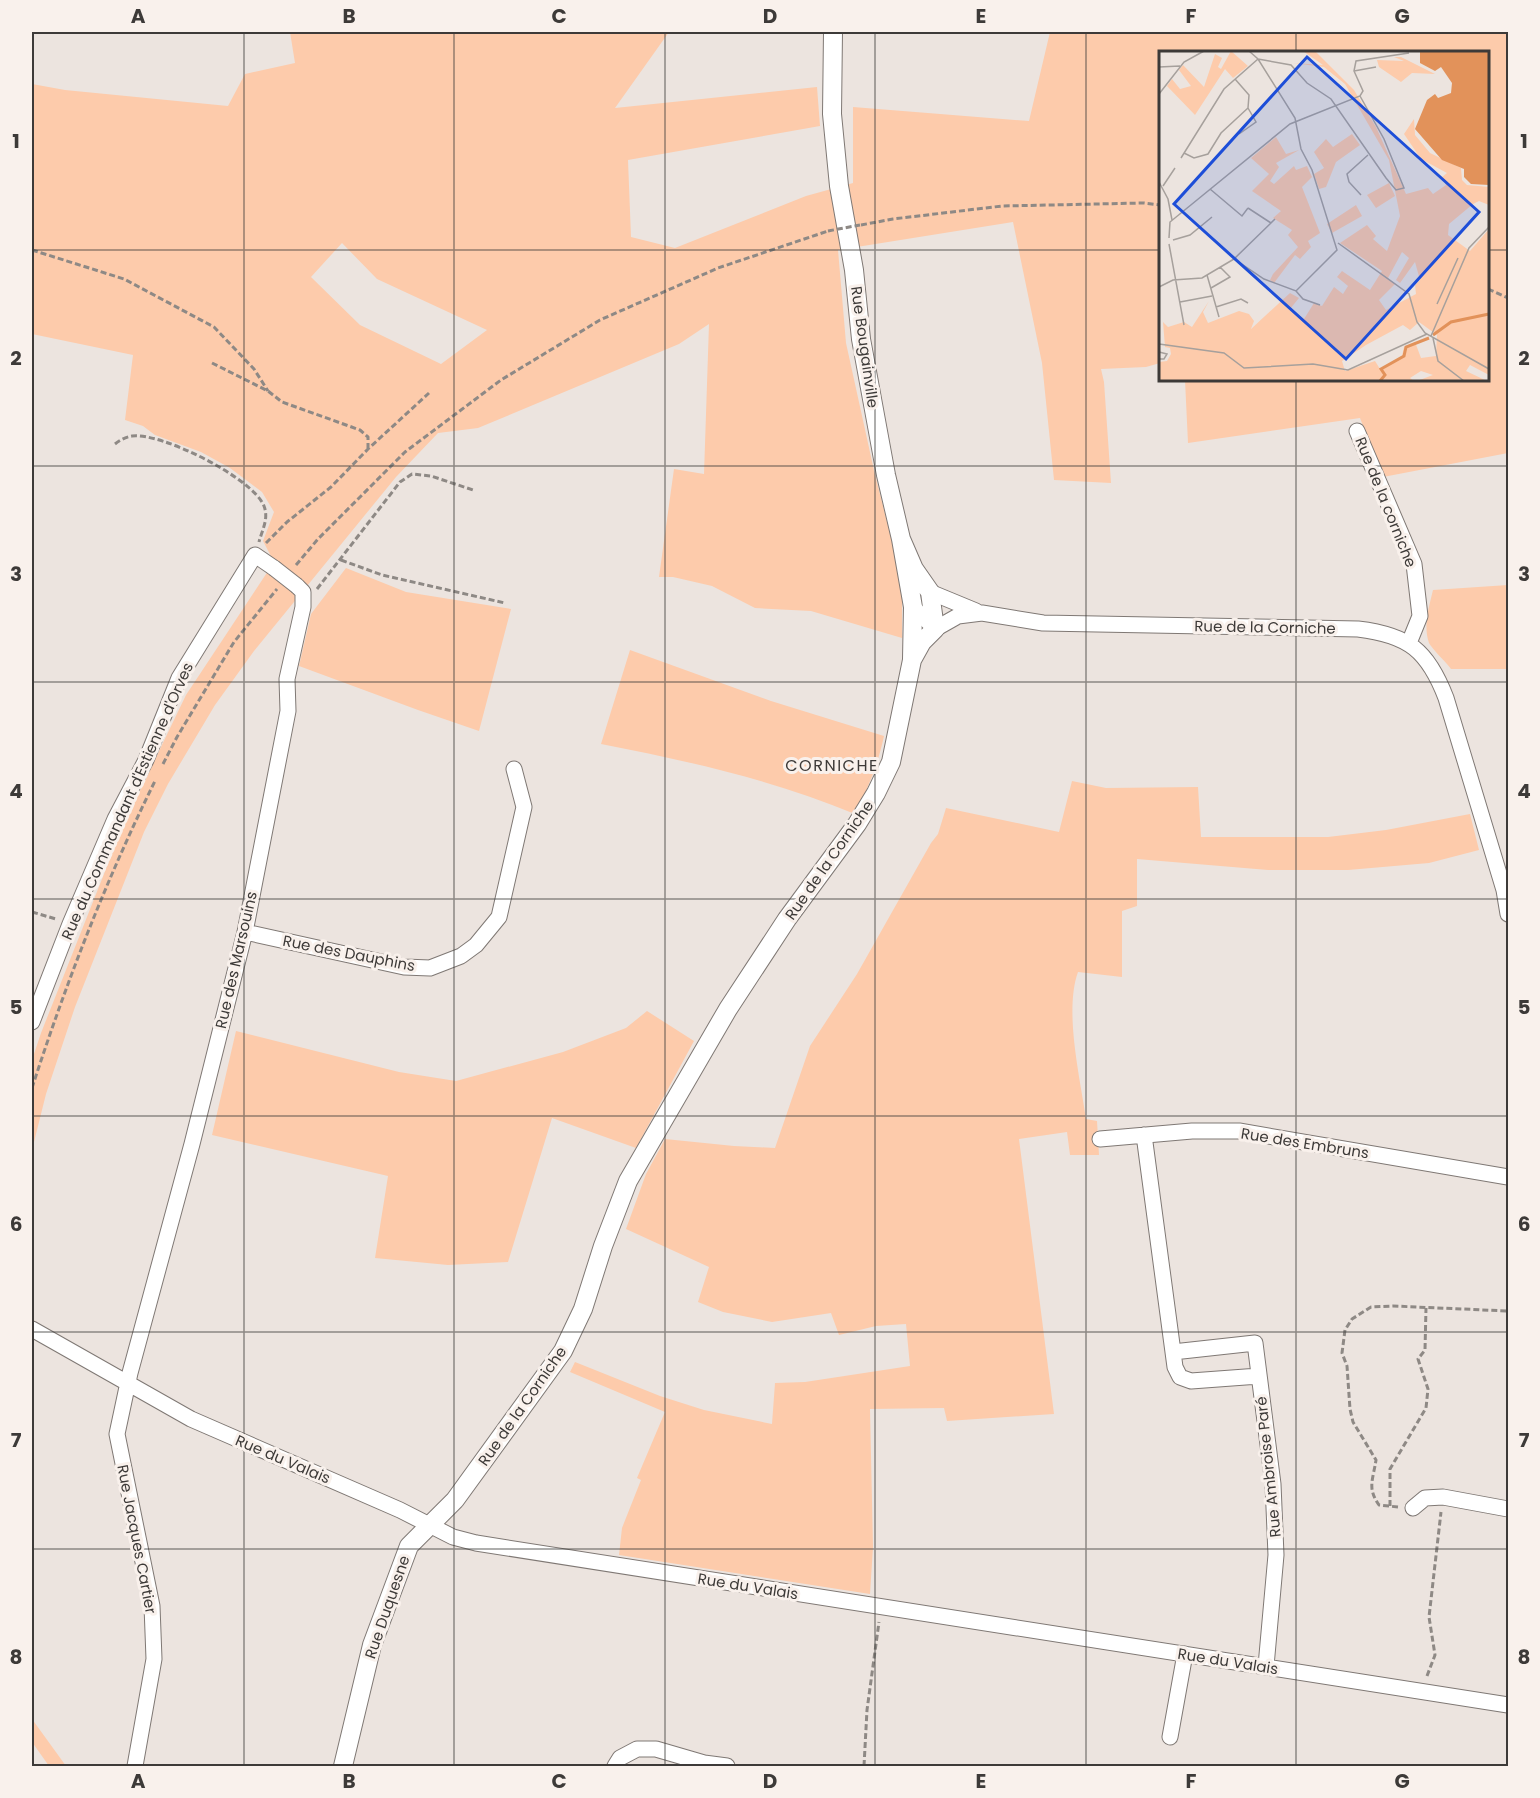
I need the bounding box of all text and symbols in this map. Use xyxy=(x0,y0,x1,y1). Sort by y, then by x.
text: A xyxy=(131,2,146,30)
text: B xyxy=(342,2,356,30)
text: C xyxy=(551,2,567,30)
text: D xyxy=(763,2,777,30)
text: E xyxy=(976,2,986,30)
text: F xyxy=(1186,2,1197,30)
text: G xyxy=(1394,2,1410,30)
inset map xyxy=(1159,51,1489,381)
text: 1 xyxy=(12,127,20,155)
text: 1 xyxy=(1520,127,1528,155)
street label: Rue Bougainville xyxy=(846,285,884,409)
text: 2 xyxy=(10,344,22,372)
text: 2 xyxy=(1518,344,1530,372)
street label: Rue de la corniche xyxy=(1350,434,1422,570)
text: 3 xyxy=(10,560,22,588)
text: 3 xyxy=(1518,560,1530,588)
street label: Rue de la Corniche xyxy=(1194,615,1336,639)
street label: Rue du Commandant d'Estienne d'Orves xyxy=(56,659,198,943)
district label: CORNICHE xyxy=(785,754,879,777)
text: 4 xyxy=(9,777,23,805)
text: 4 xyxy=(1517,777,1531,805)
street label: Rue de la Corniche xyxy=(780,796,878,924)
street label: Rue des Marsouins xyxy=(210,889,262,1031)
street label: Rue des Dauphins xyxy=(281,930,417,976)
text: 5 xyxy=(10,993,23,1021)
text: 5 xyxy=(1518,993,1531,1021)
street label: Rue des Embruns xyxy=(1240,1123,1371,1164)
text: 6 xyxy=(10,1210,22,1238)
text: 6 xyxy=(1518,1210,1530,1238)
street label: Rue de la Corniche xyxy=(473,1342,571,1470)
street label: Rue Ambroise Paré xyxy=(1250,1396,1286,1538)
text: 7 xyxy=(11,1426,22,1454)
text: 7 xyxy=(1519,1426,1530,1454)
street label: Rue du Valais xyxy=(232,1430,334,1489)
street label: Rue Jacques Cartier xyxy=(112,1463,162,1616)
street label: Rue Duquesne xyxy=(359,1553,415,1661)
street label: Rue du Valais xyxy=(696,1568,800,1604)
text: 8 xyxy=(10,1643,22,1671)
street label: Rue du Valais xyxy=(1176,1643,1280,1679)
text: 8 xyxy=(1518,1643,1530,1671)
text: A xyxy=(131,1767,146,1795)
text: B xyxy=(342,1767,356,1795)
text: C xyxy=(551,1767,567,1795)
text: D xyxy=(763,1767,777,1795)
text: E xyxy=(976,1767,986,1795)
text: F xyxy=(1186,1767,1197,1795)
text: G xyxy=(1394,1767,1410,1795)

